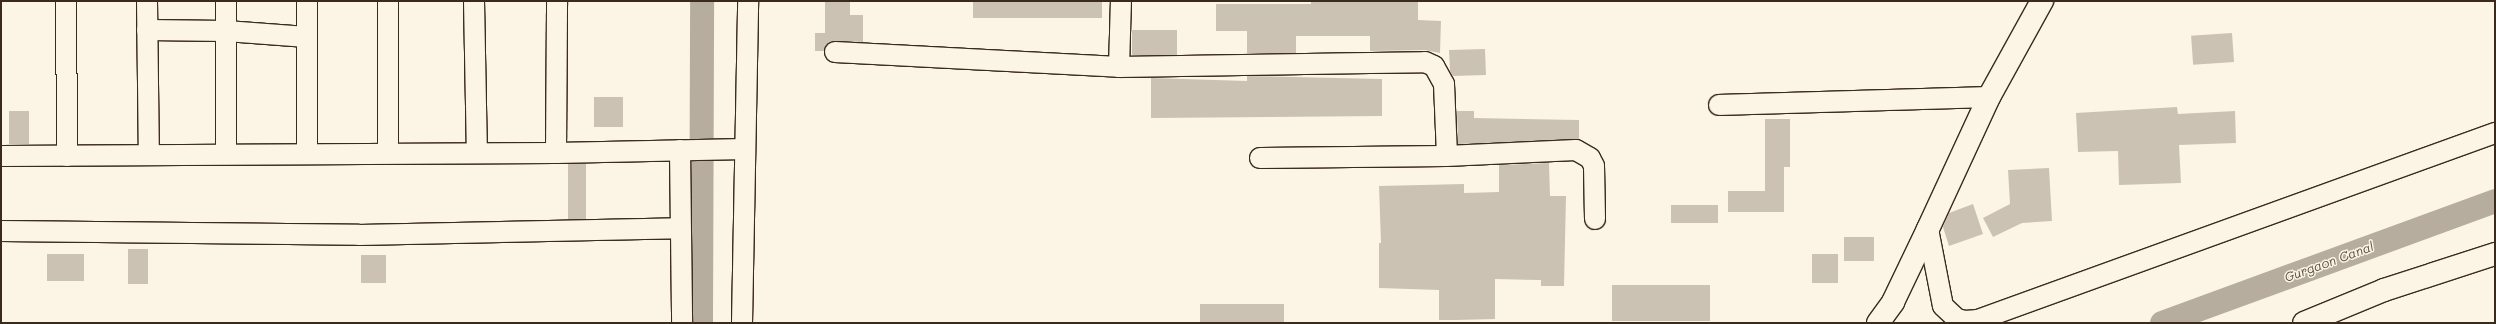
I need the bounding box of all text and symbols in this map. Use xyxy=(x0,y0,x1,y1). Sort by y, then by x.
water label: Gurgaon Canal xyxy=(2282,239,2376,285)

